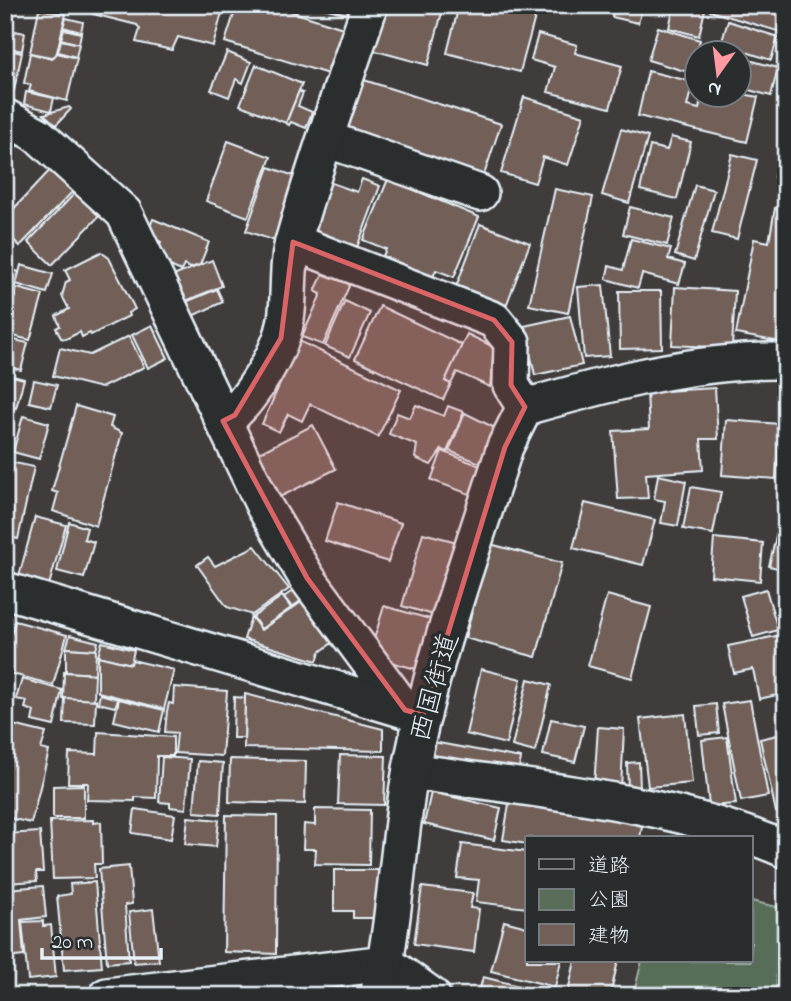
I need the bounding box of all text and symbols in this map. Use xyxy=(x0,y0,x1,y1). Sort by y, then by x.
north arrow xyxy=(682,38,752,108)
text: N xyxy=(705,73,724,103)
street label: 西国街道 xyxy=(401,628,472,747)
legend xyxy=(525,836,752,962)
text: 道路 xyxy=(588,852,630,882)
text: 公園 xyxy=(588,886,630,916)
scale bar xyxy=(42,917,161,961)
text: 建物 xyxy=(588,922,630,952)
text: 20 m xyxy=(52,928,93,958)

